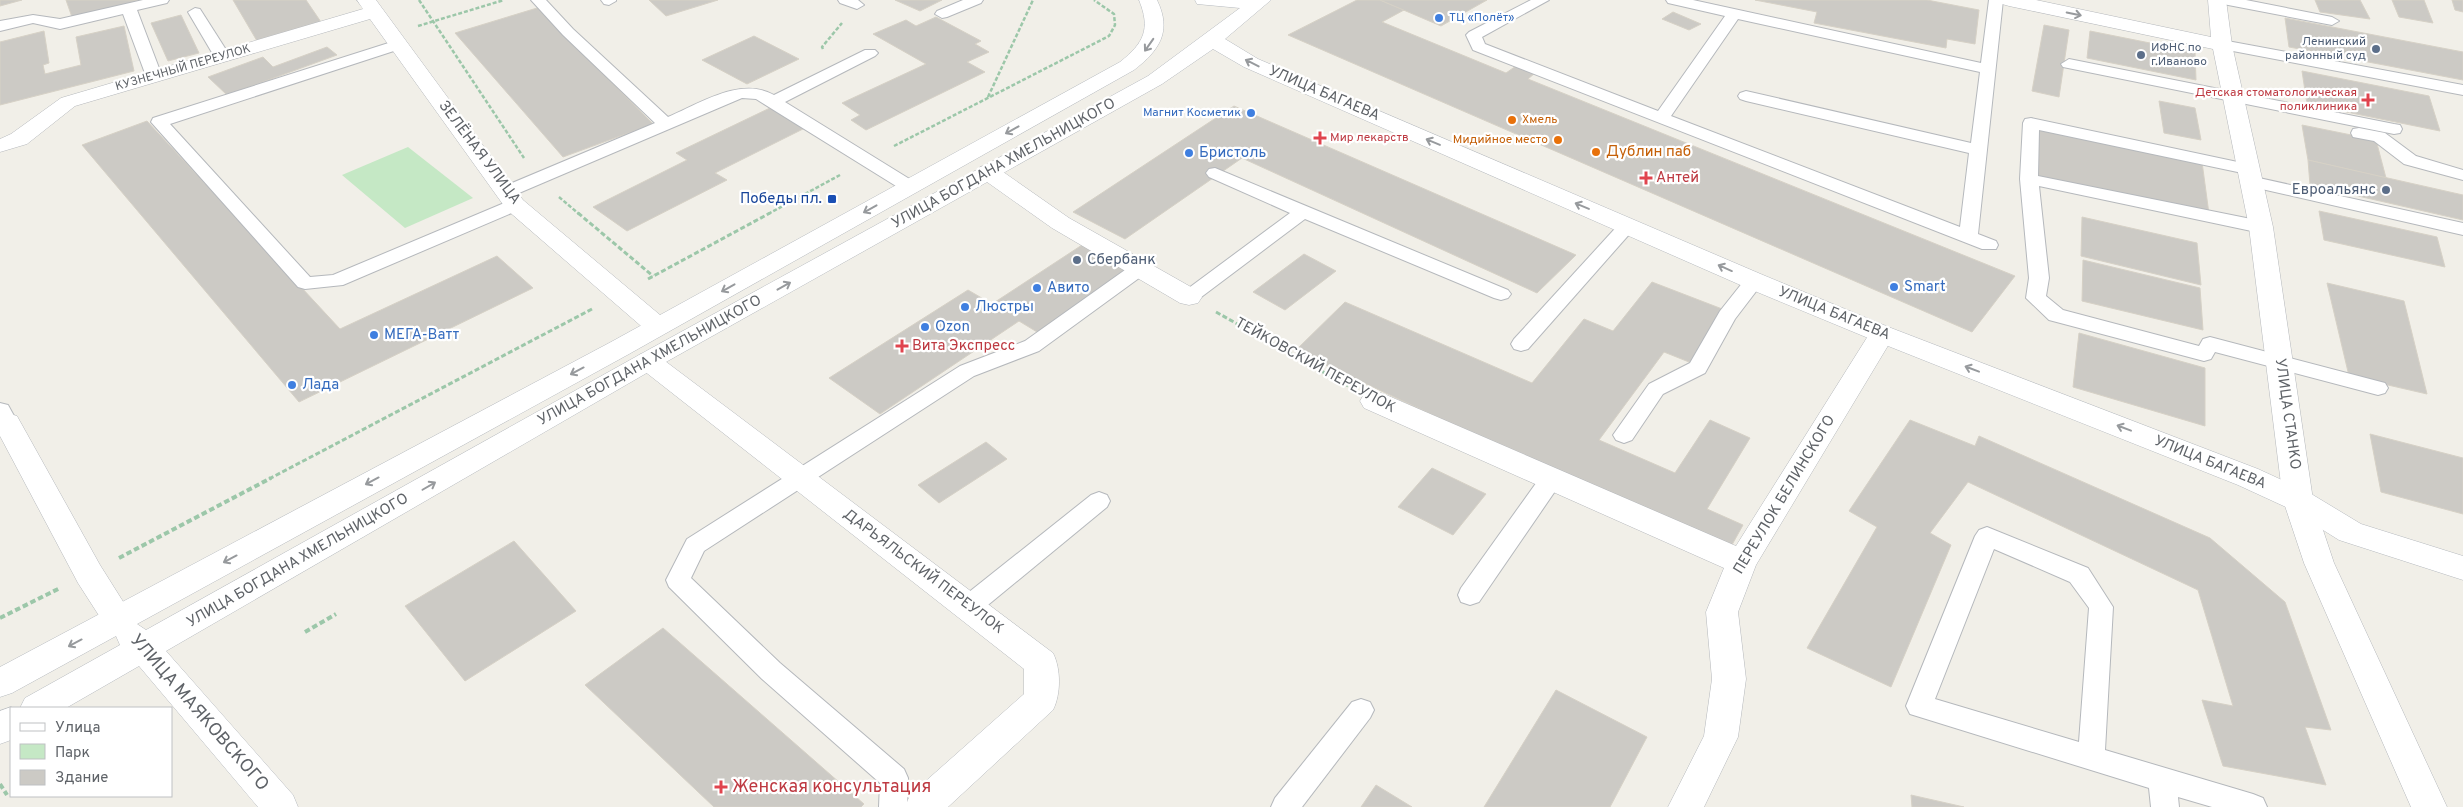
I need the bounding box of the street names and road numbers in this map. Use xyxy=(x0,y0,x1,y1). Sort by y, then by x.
street label: КУЗНЕЧНЫЙ ПЕРЕУЛОК xyxy=(113,41,253,95)
street label: УЛИЦА БАГАЕВА xyxy=(1265,62,1383,126)
street label: УЛИЦА БОГДАНА ХМЕЛЬНИЦКОГО xyxy=(889,94,1119,234)
street label: ЗЕЛЁНАЯ УЛИЦА xyxy=(434,97,525,209)
street label: УЛИЦА БАГАЕВА xyxy=(1775,283,1893,345)
street label: УЛИЦА БОГДАНА ХМЕЛЬНИЦКОГО xyxy=(535,291,765,431)
street label: ТЕЙКОВСКИЙ ПЕРЕУЛОК xyxy=(1231,312,1400,418)
street label: УЛИЦА СТАНКО xyxy=(2270,357,2304,471)
street label: ПЕРЕУЛОК БЕЛИНСКОГО xyxy=(1730,412,1840,578)
street label: УЛИЦА БАГАЕВА xyxy=(2151,432,2269,494)
street label: УЛИЦА БОГДАНА ХМЕЛЬНИЦКОГО xyxy=(184,490,412,632)
street label: ДАРЬЯЛЬСКИЙ ПЕРЕУЛОК xyxy=(839,504,1008,639)
street label: УЛИЦА МАЯКОВСКОГО xyxy=(124,630,274,796)

